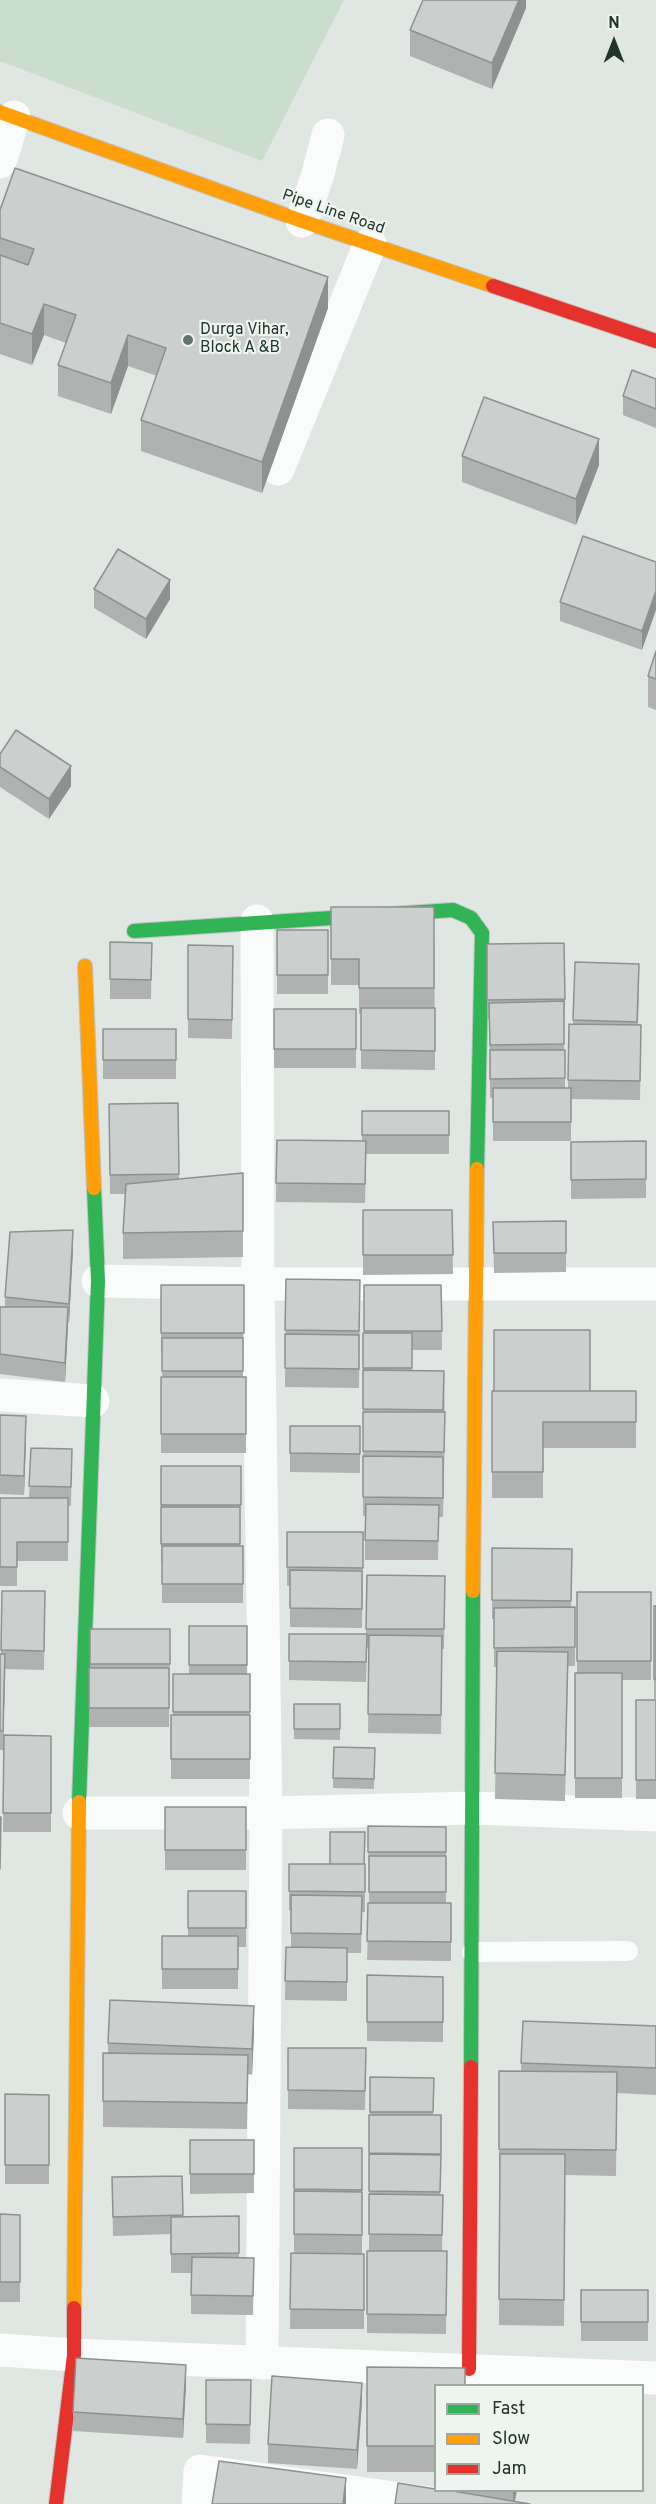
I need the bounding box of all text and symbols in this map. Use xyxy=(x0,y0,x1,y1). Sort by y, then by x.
north arrow xyxy=(584,12,644,72)
text: N xyxy=(608,14,620,34)
street label: Pipe Line Road xyxy=(279,186,387,240)
place label: Durga Vihar, Block A &B xyxy=(200,321,289,359)
marker: Durga Vihar, Block A &B xyxy=(181,333,195,347)
legend xyxy=(434,2384,644,2492)
text: Fast xyxy=(492,2398,525,2421)
text: Slow xyxy=(492,2428,530,2451)
text: Jam xyxy=(492,2458,527,2481)

